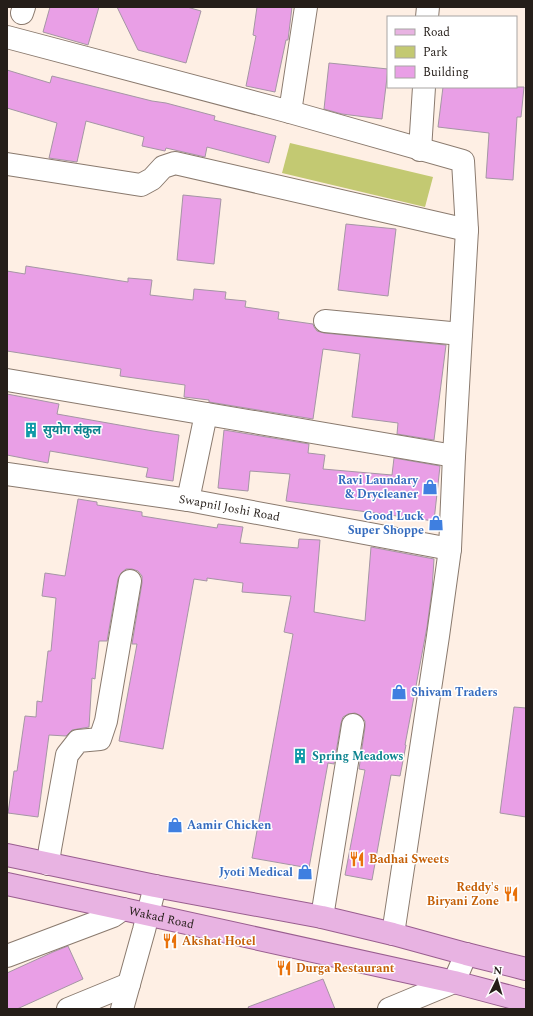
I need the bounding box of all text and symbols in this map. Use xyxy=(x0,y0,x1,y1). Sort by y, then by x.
legend xyxy=(387,16,517,88)
text: Road xyxy=(423,23,450,42)
text: Park xyxy=(423,43,448,62)
text: Building xyxy=(423,63,469,82)
building icon: सुयोग संकुल xyxy=(22,421,40,439)
place label: सुयोग संकुल xyxy=(43,421,102,440)
place label: Ravi Laundary & Drycleaner xyxy=(338,471,419,504)
shop icon: Ravi Laundary & Drycleaner xyxy=(421,478,439,496)
street label: Swapnil Joshi Road xyxy=(178,490,282,527)
place label: Good Luck Super Shoppe xyxy=(348,507,425,540)
shop icon: Good Luck Super Shoppe xyxy=(427,514,445,532)
shop icon: Shivam Traders xyxy=(390,683,408,701)
place label: Shivam Traders xyxy=(411,683,498,702)
building icon: Spring Meadows xyxy=(291,747,309,765)
place label: Spring Meadows xyxy=(312,747,404,766)
shop icon: Aamir Chicken xyxy=(166,816,184,834)
place label: Aamir Chicken xyxy=(187,816,272,835)
restaurant icon: Badhai Sweets xyxy=(348,850,366,868)
place label: Badhai Sweets xyxy=(369,850,449,869)
place label: Jyoti Medical xyxy=(219,863,293,882)
shop icon: Jyoti Medical xyxy=(296,863,314,881)
place label: Reddy's Biryani Zone xyxy=(427,878,499,911)
restaurant icon: Reddy's Biryani Zone xyxy=(502,885,520,903)
street label: Wakad Road xyxy=(127,902,196,934)
restaurant icon: Akshat Hotel xyxy=(161,932,179,950)
place label: Akshat Hotel xyxy=(182,932,256,951)
restaurant icon: Durga Restaurant xyxy=(275,959,293,977)
place label: Durga Restaurant xyxy=(296,959,395,978)
north arrow xyxy=(477,960,517,1000)
text: N xyxy=(493,962,503,979)

